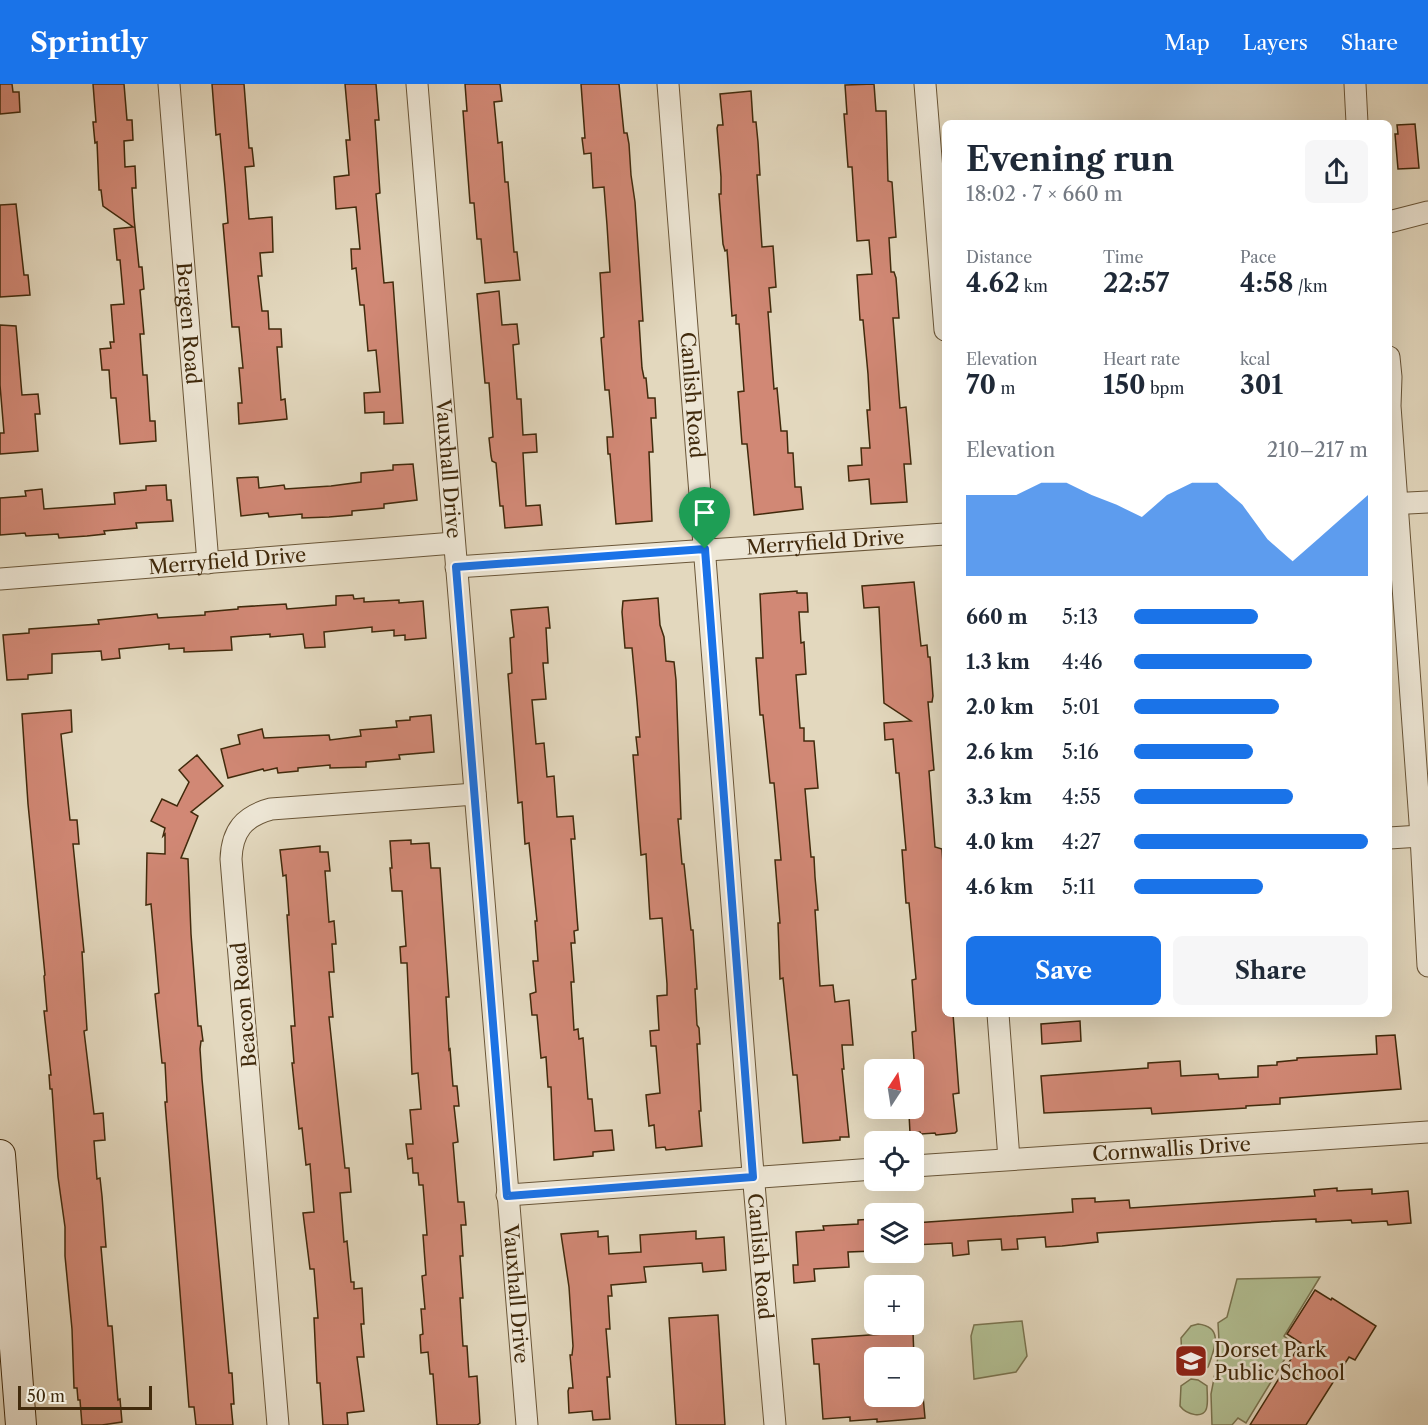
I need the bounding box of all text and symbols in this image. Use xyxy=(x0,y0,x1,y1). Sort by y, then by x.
text: Sprintly xyxy=(30,25,147,59)
text: Map xyxy=(1165,30,1210,55)
text: Layers xyxy=(1243,30,1308,55)
text: Share xyxy=(1341,30,1398,55)
text: Evening run xyxy=(966,139,1174,180)
button: share xyxy=(1305,140,1368,203)
text: 18:02 · 7 × 660 m xyxy=(966,182,1123,206)
text: Distance xyxy=(966,247,1032,267)
text: Time xyxy=(1103,247,1143,267)
text: Pace xyxy=(1240,247,1276,267)
street label: Bergen Road xyxy=(172,261,205,385)
text: 4.62 xyxy=(966,267,1020,299)
text: 22:57 xyxy=(1103,267,1169,299)
text: 4:58 xyxy=(1240,267,1293,299)
text: km xyxy=(1020,276,1048,296)
text: /km xyxy=(1293,276,1328,296)
street label: Canlish Road xyxy=(675,331,709,459)
text: Elevation xyxy=(966,349,1037,369)
text: Heart rate xyxy=(1103,349,1180,369)
text: kcal xyxy=(1240,349,1270,369)
text: 70 xyxy=(966,369,996,401)
text: 150 xyxy=(1103,369,1146,401)
text: 301 xyxy=(1240,369,1283,401)
text: m xyxy=(996,378,1015,398)
text: bpm xyxy=(1146,378,1184,398)
street label: Vauxhall Drive xyxy=(431,397,466,539)
text: Elevation xyxy=(966,438,1055,462)
text: 210–217 m xyxy=(1267,438,1368,462)
pin xyxy=(679,487,730,549)
icon: arrive xyxy=(688,496,721,529)
street label: Merryfield Drive xyxy=(745,525,905,559)
street label: Merryfield Drive xyxy=(147,543,307,579)
text: 660 m xyxy=(966,605,1028,629)
text: 5:13 xyxy=(1062,605,1098,629)
text: 1.3 km xyxy=(966,650,1030,674)
text: 4:46 xyxy=(1062,650,1102,674)
text: 2.0 km xyxy=(966,695,1034,719)
text: 5:01 xyxy=(1062,695,1100,719)
text: 2.6 km xyxy=(966,740,1033,764)
text: 5:16 xyxy=(1062,740,1099,764)
text: 3.3 km xyxy=(966,785,1032,809)
text: 4:55 xyxy=(1062,785,1101,809)
text: 4.0 km xyxy=(966,830,1034,854)
text: 4:27 xyxy=(1062,830,1101,854)
text: 4.6 km xyxy=(966,875,1033,899)
text: 5:11 xyxy=(1062,875,1095,899)
button: Save xyxy=(966,936,1161,1005)
button: Share xyxy=(1173,936,1368,1005)
street label: Beacon Road xyxy=(227,941,261,1069)
north arrow xyxy=(864,1059,924,1119)
map controls xyxy=(864,1059,924,1407)
button: locate xyxy=(864,1131,924,1191)
street label: Cornwallis Drive xyxy=(1091,1132,1251,1166)
street label: Canlish Road xyxy=(743,1192,778,1320)
button: layers xyxy=(864,1203,924,1263)
street label: Vauxhall Drive xyxy=(499,1222,534,1364)
button: + xyxy=(864,1275,924,1335)
place label: Dorset Park Public School xyxy=(1214,1338,1345,1385)
school or university icon: Dorset Park Public School xyxy=(1173,1343,1209,1379)
button: − xyxy=(864,1347,924,1407)
scale bar xyxy=(18,1383,152,1410)
text: 50 m xyxy=(27,1386,65,1406)

